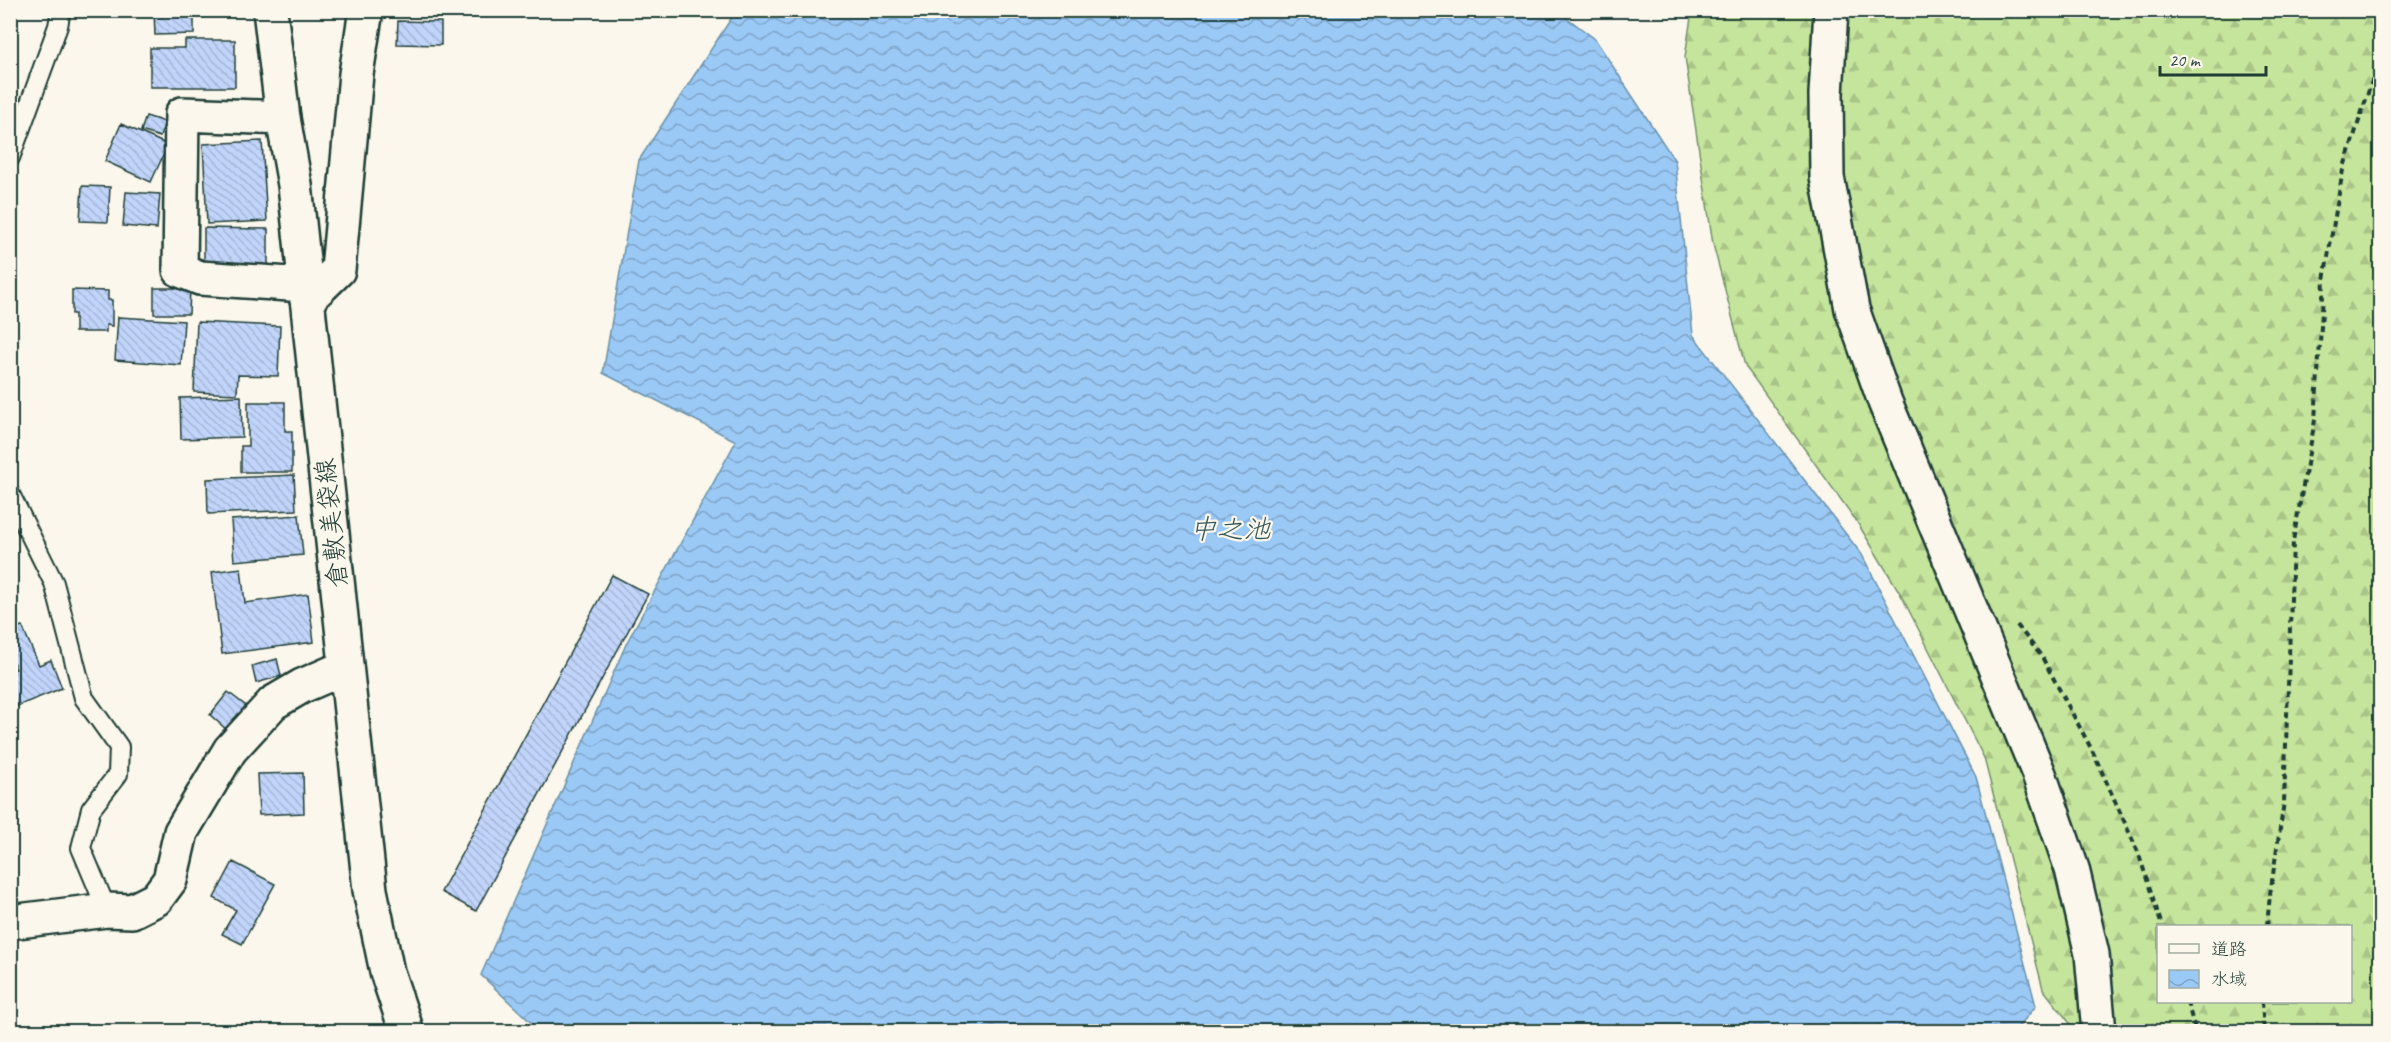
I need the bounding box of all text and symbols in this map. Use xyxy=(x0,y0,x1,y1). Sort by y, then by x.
scale bar xyxy=(2160,39,2266,77)
text: 20 m xyxy=(2169,49,2202,71)
street label: 倉敷美袋線 xyxy=(308,457,355,589)
water label: 中之池 xyxy=(1190,512,1271,546)
legend xyxy=(2157,925,2352,1003)
text: 道路 xyxy=(2211,938,2247,960)
text: 水域 xyxy=(2211,968,2247,990)

